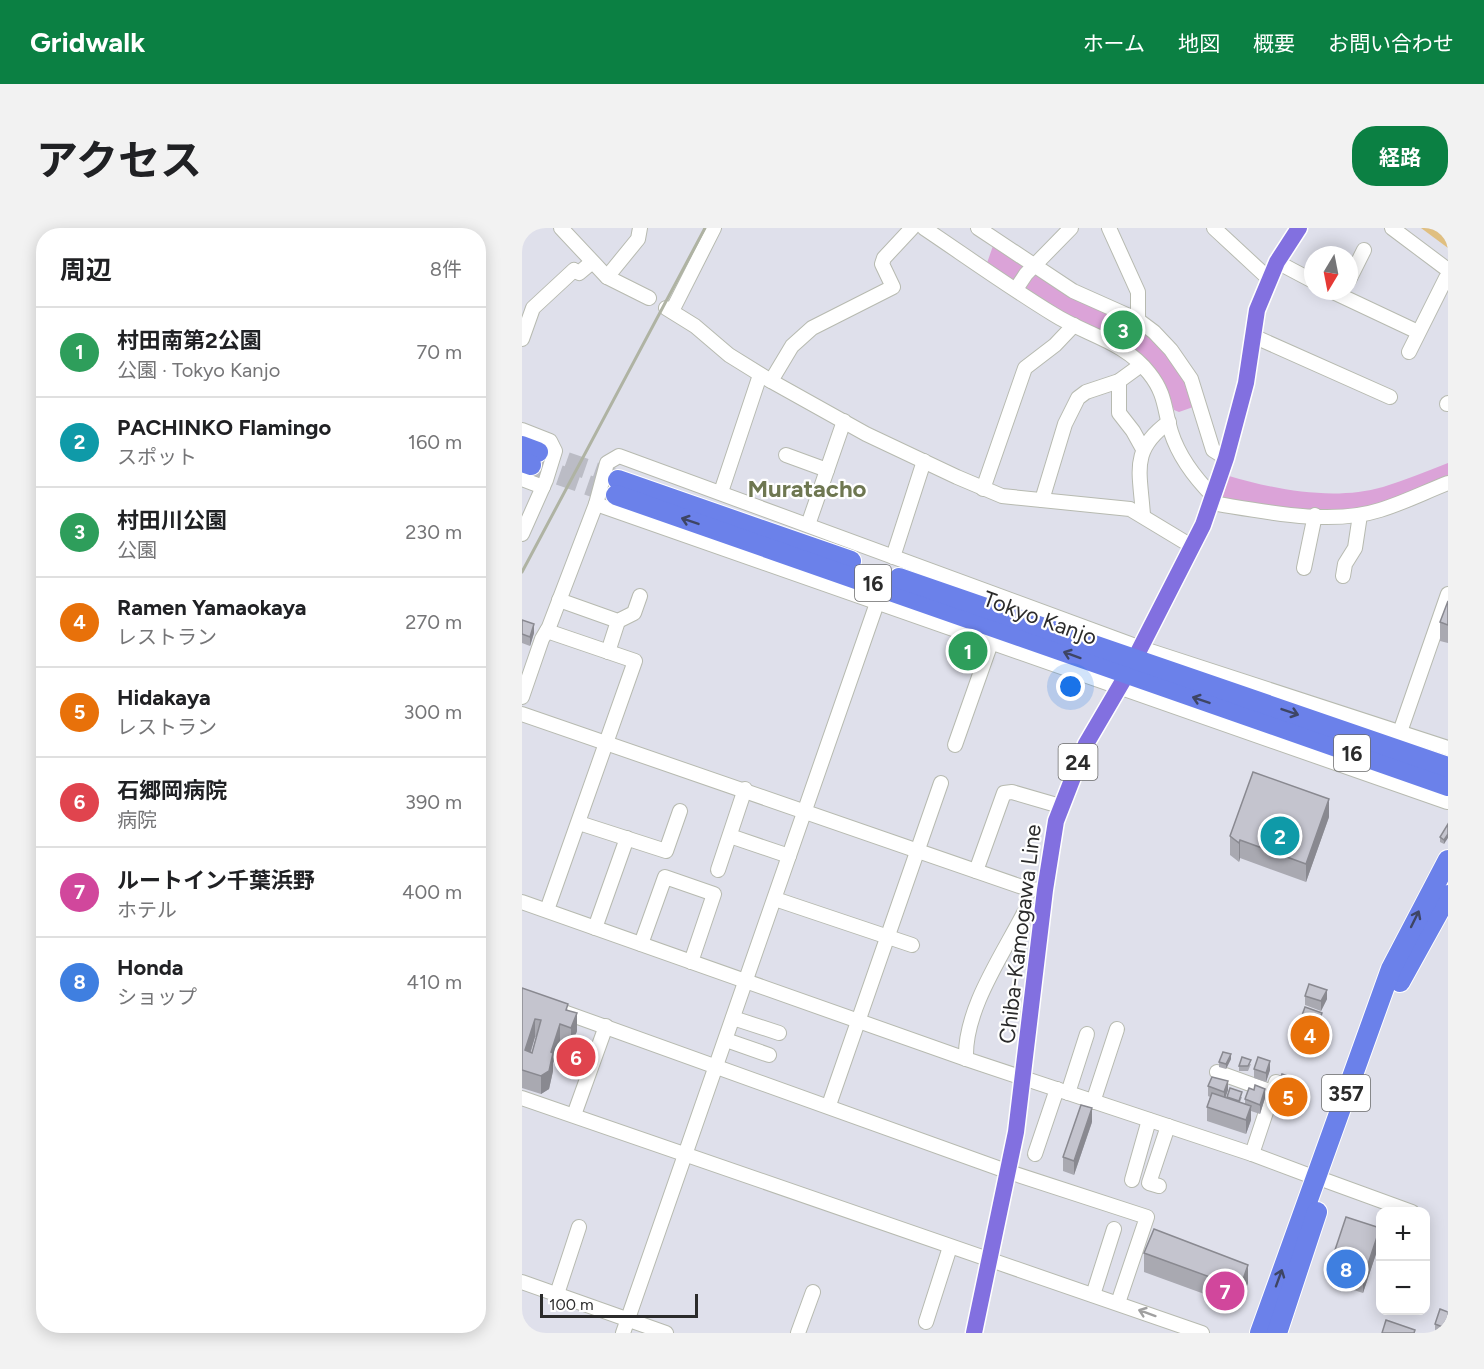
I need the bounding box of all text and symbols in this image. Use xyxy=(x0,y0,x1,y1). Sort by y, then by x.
text: Gridwalk xyxy=(30,25,145,59)
text: ホーム xyxy=(1083,31,1145,56)
text: 地図 xyxy=(1178,31,1220,56)
text: 概要 xyxy=(1253,31,1295,56)
text: お問い合わせ xyxy=(1328,31,1454,56)
button: 経路 xyxy=(1352,126,1448,186)
text: アクセス xyxy=(36,135,202,186)
north arrow xyxy=(1304,246,1358,300)
text: 周辺 xyxy=(60,254,112,286)
text: 8件 xyxy=(430,257,462,281)
pin: 3 xyxy=(1104,308,1142,352)
text: 村田南第2公園 xyxy=(117,327,262,354)
text: 1 xyxy=(75,340,84,364)
text: 70 m xyxy=(416,340,462,364)
text: 公園 · Tokyo Kanjo xyxy=(117,358,280,382)
text: PACHINKO Flamingo xyxy=(117,414,331,441)
text: 2 xyxy=(74,430,85,454)
text: 160 m xyxy=(408,430,462,454)
text: スポット xyxy=(117,445,197,469)
district label: Muratacho xyxy=(747,474,867,503)
text: 村田川公園 xyxy=(117,507,227,534)
one-way arrow xyxy=(681,514,700,525)
text: 3 xyxy=(74,520,85,544)
text: 230 m xyxy=(405,520,462,544)
text: 公園 xyxy=(117,538,157,562)
road number: 16 xyxy=(855,565,891,601)
street label: Tokyo Kanjo xyxy=(979,585,1101,651)
text: Ramen Yamaokaya xyxy=(117,594,307,621)
text: 4 xyxy=(73,610,86,634)
text: 270 m xyxy=(405,610,462,634)
text: レストラン xyxy=(117,625,217,649)
pin: 1 xyxy=(948,628,988,674)
one-way arrow xyxy=(1063,648,1082,659)
your location xyxy=(1056,672,1085,701)
text: Hidakaya xyxy=(117,684,211,711)
one-way arrow xyxy=(1192,694,1211,705)
text: 5 xyxy=(74,700,85,724)
text: 300 m xyxy=(404,700,462,724)
one-way arrow xyxy=(1280,708,1298,719)
text: レストラン xyxy=(117,715,217,739)
road number: 16 xyxy=(1334,735,1370,771)
road number: 24 xyxy=(1058,744,1098,780)
text: 石郷岡病院 xyxy=(117,777,227,804)
text: 6 xyxy=(74,790,85,814)
text: 390 m xyxy=(405,790,462,814)
text: 病院 xyxy=(117,808,157,832)
pin: 2 xyxy=(1260,814,1299,858)
street label: Chiba-Kamogawa Line xyxy=(993,823,1047,1045)
text: ルートイン千葉浜野 xyxy=(117,867,315,894)
text: 7 xyxy=(74,880,85,904)
text: 400 m xyxy=(402,880,462,904)
text: ホテル xyxy=(117,898,177,922)
one-way arrow xyxy=(1410,910,1422,928)
text: Honda xyxy=(117,954,184,981)
text: 8 xyxy=(73,970,86,994)
text: 410 m xyxy=(407,970,462,994)
text: ショップ xyxy=(117,985,197,1009)
pin: 4 xyxy=(1290,1012,1330,1058)
pin: 6 xyxy=(556,1034,596,1080)
pin: 5 xyxy=(1268,1074,1308,1120)
road number: 357 xyxy=(1322,1075,1370,1111)
map controls xyxy=(1376,1207,1430,1315)
button: + xyxy=(1376,1207,1430,1261)
pin: 8 xyxy=(1326,1246,1366,1292)
button: − xyxy=(1376,1261,1430,1315)
pin: 7 xyxy=(1206,1268,1244,1314)
one-way arrow xyxy=(1275,1269,1286,1288)
scale bar xyxy=(540,1291,698,1318)
text: 100 m xyxy=(549,1295,594,1314)
one-way arrow xyxy=(1138,1307,1157,1318)

